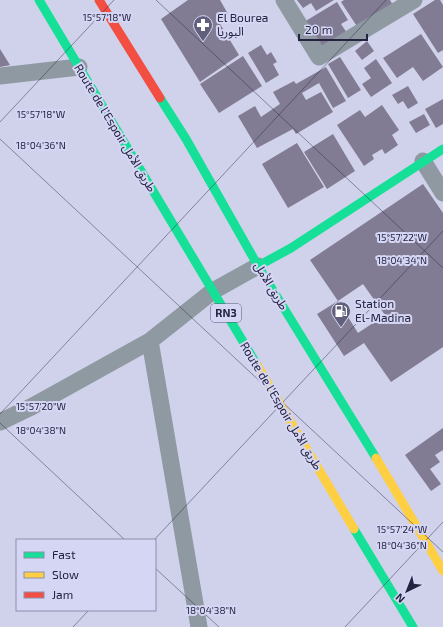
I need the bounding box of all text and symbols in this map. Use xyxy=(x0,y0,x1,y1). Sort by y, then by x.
place label: El Bourea البوريا xyxy=(217,10,268,39)
text: 15°57'18"W xyxy=(83,11,132,23)
pharmacy icon: El Bourea البوريا xyxy=(192,14,214,42)
scale bar xyxy=(299,16,367,42)
text: 20 m xyxy=(305,22,332,36)
street label: Route de l’Espoir طريق الأمل xyxy=(70,61,160,195)
text: 15°57'18"W xyxy=(17,108,66,120)
text: 18°04'36"N xyxy=(16,139,66,151)
text: 15°57'22"W xyxy=(377,231,427,243)
text: 18°04'34"N xyxy=(377,254,427,266)
street label: طريق الأمل xyxy=(250,259,292,313)
place label: Station El-Madina xyxy=(355,296,411,324)
fuel station icon: Station El-Madina xyxy=(330,300,352,328)
road number: RN3 xyxy=(211,304,241,322)
street label: Route de l’Espoir طريق الأمل xyxy=(236,339,326,473)
text: 15°57'20"W xyxy=(16,400,67,412)
text: 18°04'38"N xyxy=(16,424,66,436)
text: 15°57'24"W xyxy=(377,523,428,535)
legend xyxy=(16,539,156,611)
text: 18°04'36"N xyxy=(377,539,427,551)
text: Fast xyxy=(52,547,76,561)
text: Slow xyxy=(52,567,79,581)
north arrow xyxy=(387,571,427,611)
text: Jam xyxy=(52,587,73,601)
text: N xyxy=(392,591,407,606)
text: 18°04'38"N xyxy=(186,604,236,616)

